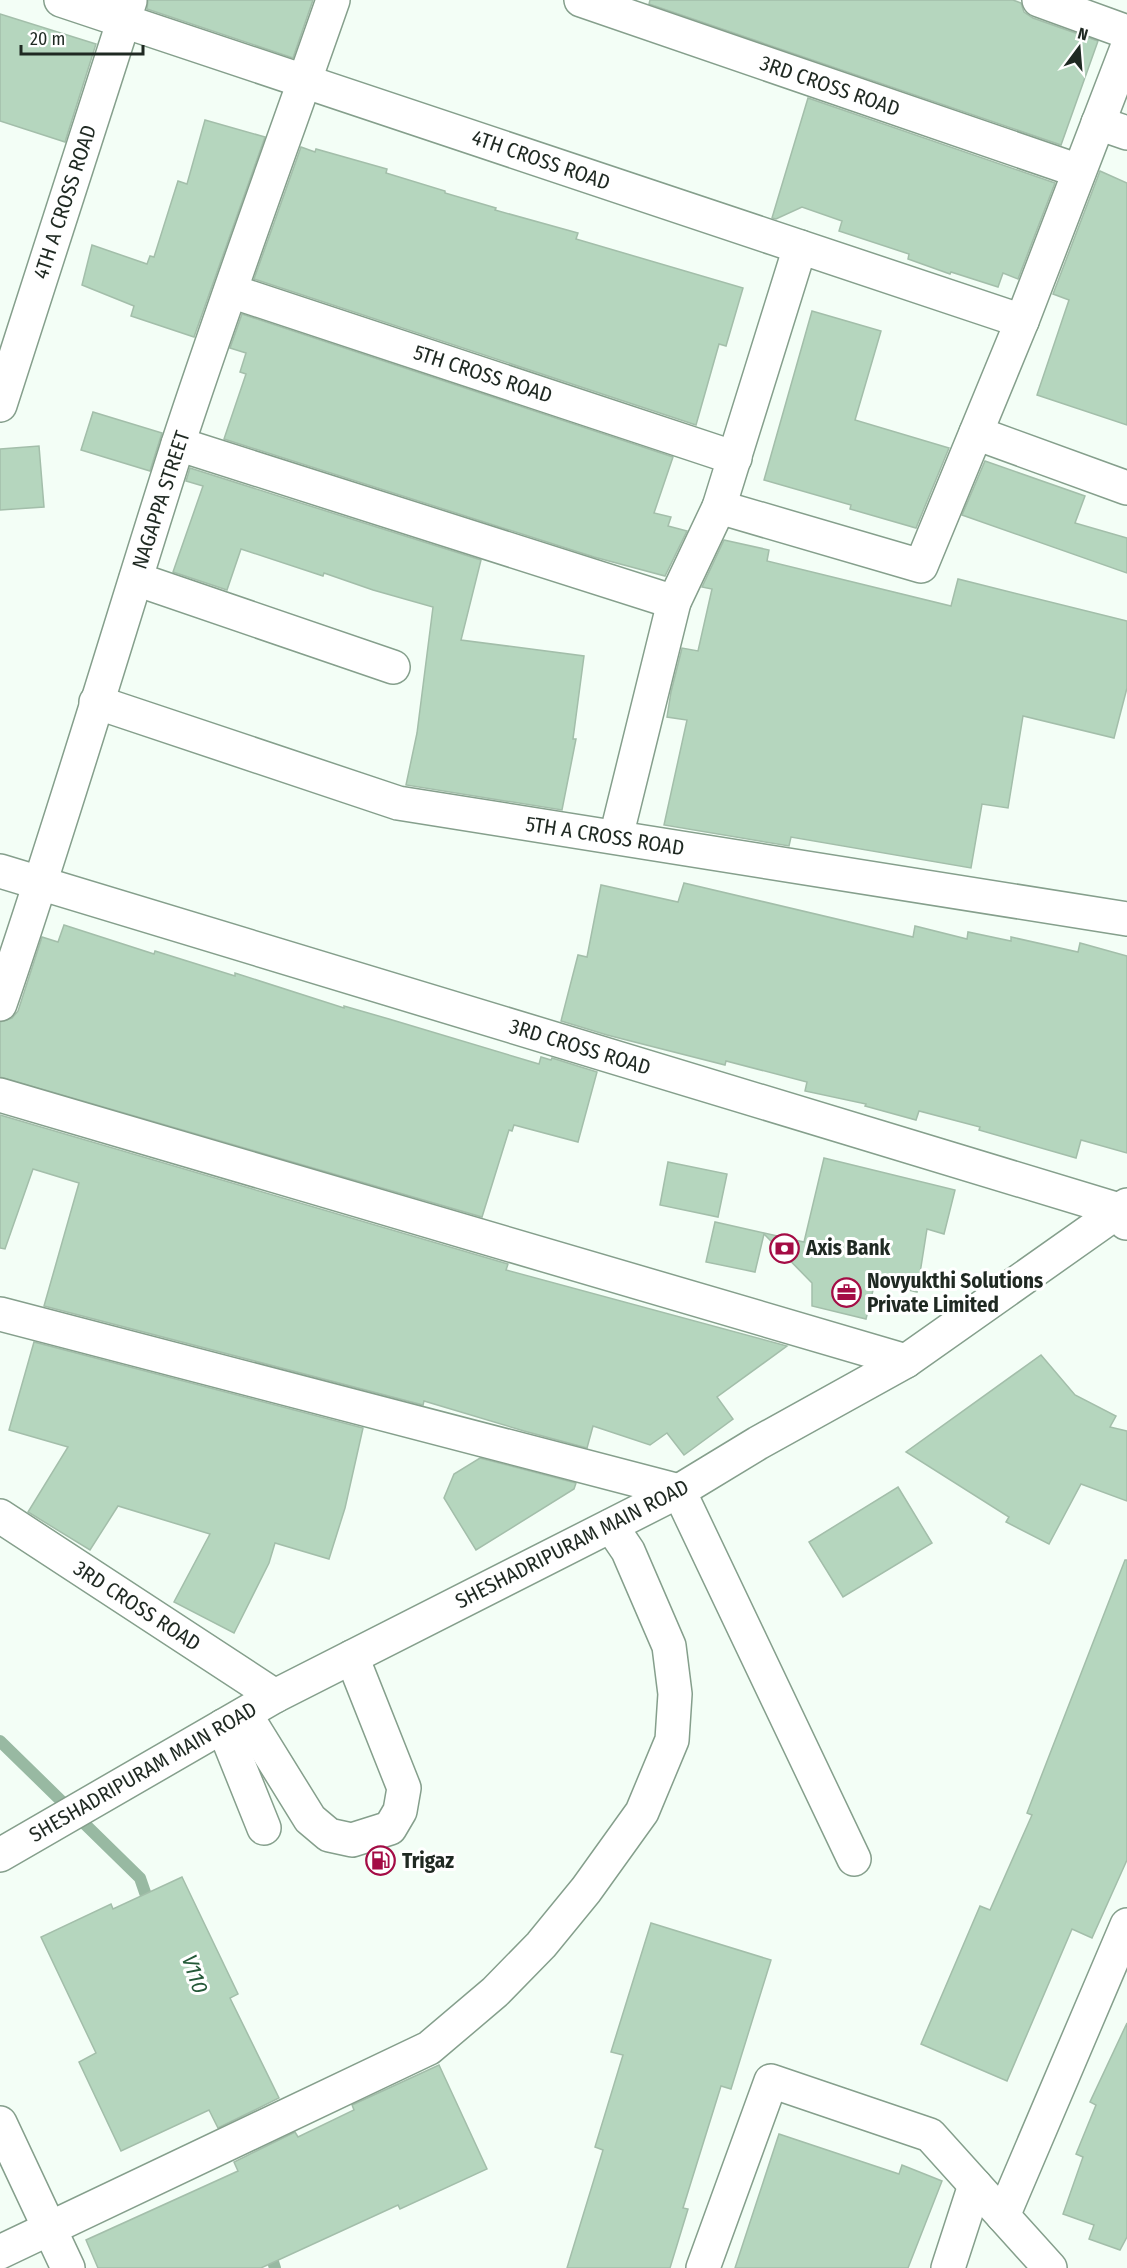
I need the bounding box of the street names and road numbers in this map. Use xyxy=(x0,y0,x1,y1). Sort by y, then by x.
street label: 3RD CROSS ROAD xyxy=(757,50,903,122)
street label: 4TH A CROSS ROAD xyxy=(28,122,102,282)
street label: 4TH CROSS ROAD xyxy=(468,124,614,196)
street label: 5TH CROSS ROAD xyxy=(410,339,556,409)
street label: NAGAPPA STREET xyxy=(126,427,196,572)
street label: 5TH A CROSS ROAD xyxy=(524,811,686,861)
street label: 3RD CROSS ROAD xyxy=(506,1013,654,1081)
street label: SHESHADRIPURAM MAIN ROAD xyxy=(451,1474,693,1614)
street label: 3RD CROSS ROAD xyxy=(69,1555,205,1657)
street label: SHESHADRIPURAM MAIN ROAD xyxy=(25,1696,261,1848)

